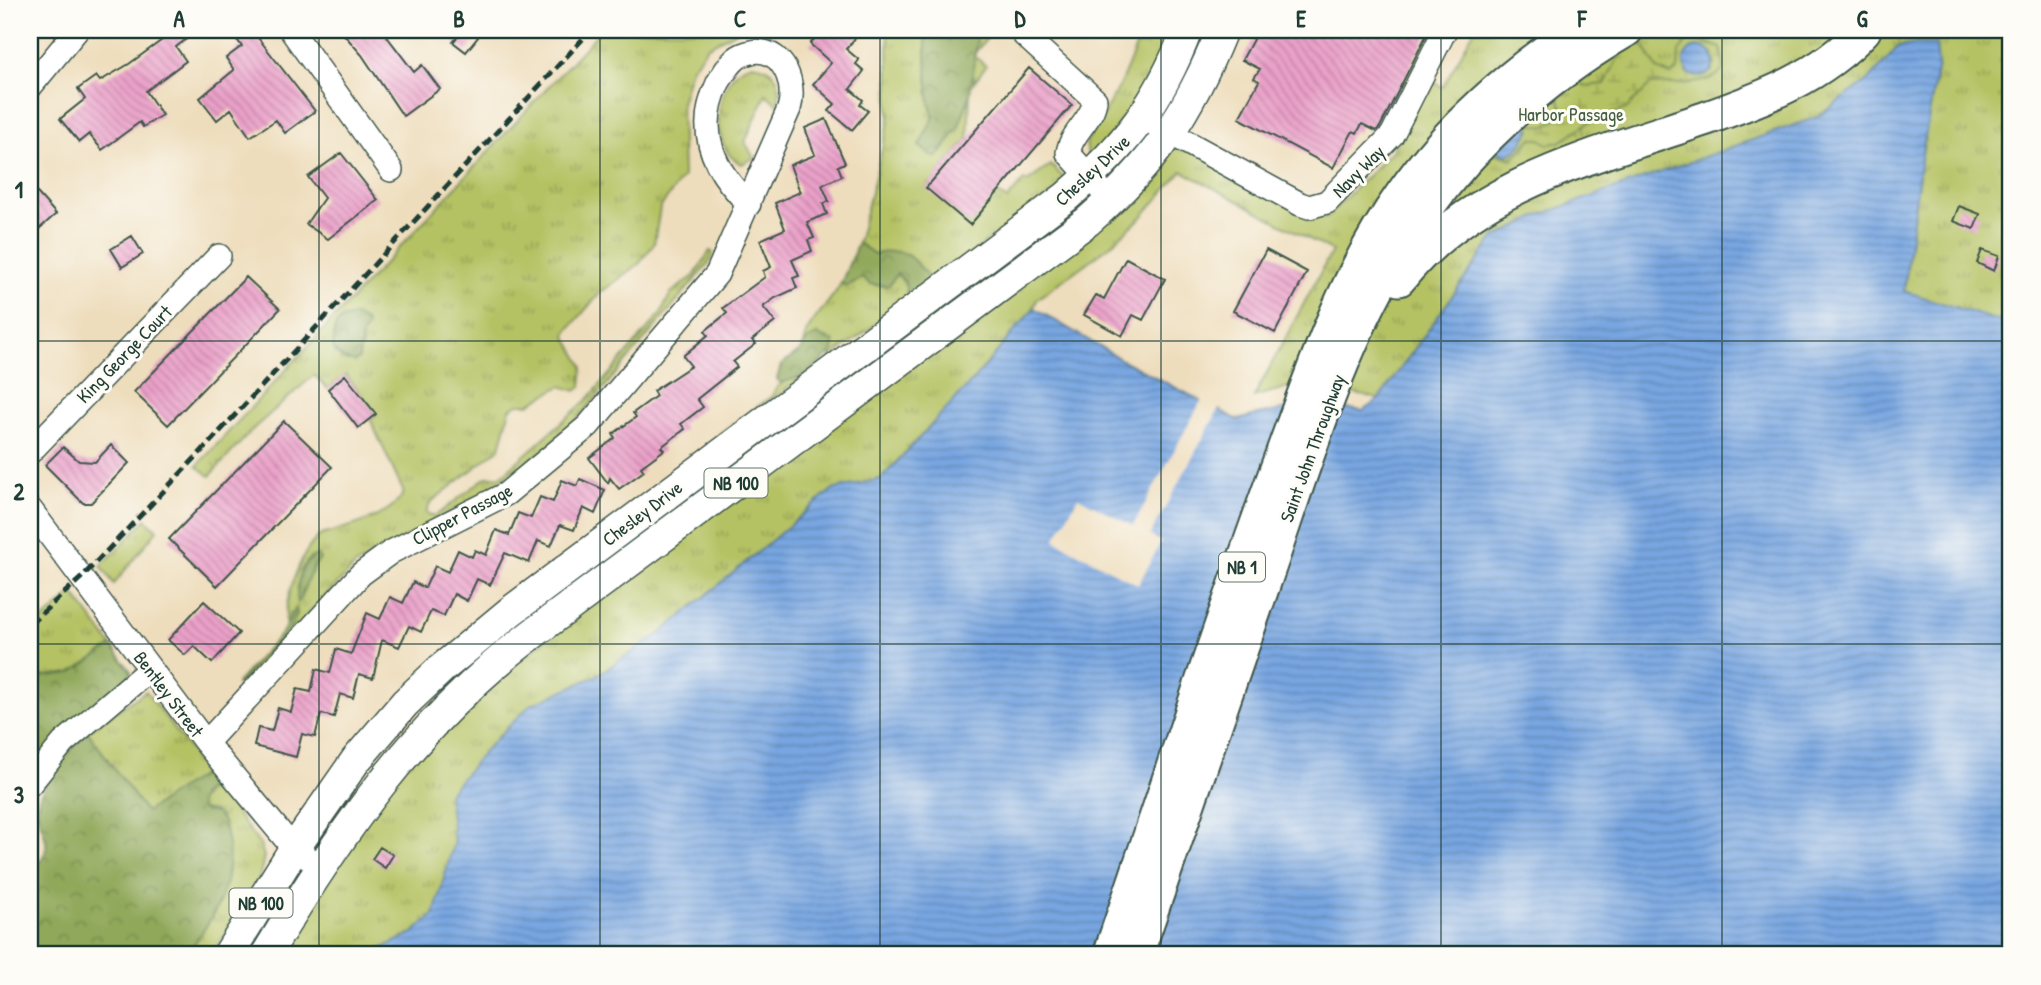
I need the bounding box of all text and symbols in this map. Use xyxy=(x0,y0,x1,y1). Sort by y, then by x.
text: A xyxy=(173,3,185,34)
text: B xyxy=(453,3,465,34)
text: C xyxy=(734,3,746,34)
text: D xyxy=(1015,3,1027,34)
text: E xyxy=(1296,3,1307,34)
text: F xyxy=(1577,3,1588,34)
text: G xyxy=(1856,3,1868,34)
park label: Harbor Passage xyxy=(1518,101,1624,127)
street label: Chesley Drive xyxy=(1049,128,1136,212)
street label: Navy Way xyxy=(1326,139,1390,203)
text: 1 xyxy=(15,174,23,205)
street label: King George Court xyxy=(70,299,178,409)
street label: Saint John Throughway xyxy=(1273,370,1351,526)
road number: NB 100 xyxy=(704,468,768,498)
street label: Chesley Drive xyxy=(597,474,688,552)
text: 2 xyxy=(14,476,25,507)
street label: Clipper Passage xyxy=(407,477,517,551)
road number: NB 1 xyxy=(1219,552,1265,582)
street label: Bentley Street xyxy=(128,646,210,743)
text: 3 xyxy=(14,779,24,810)
road number: NB 100 xyxy=(230,888,292,918)

